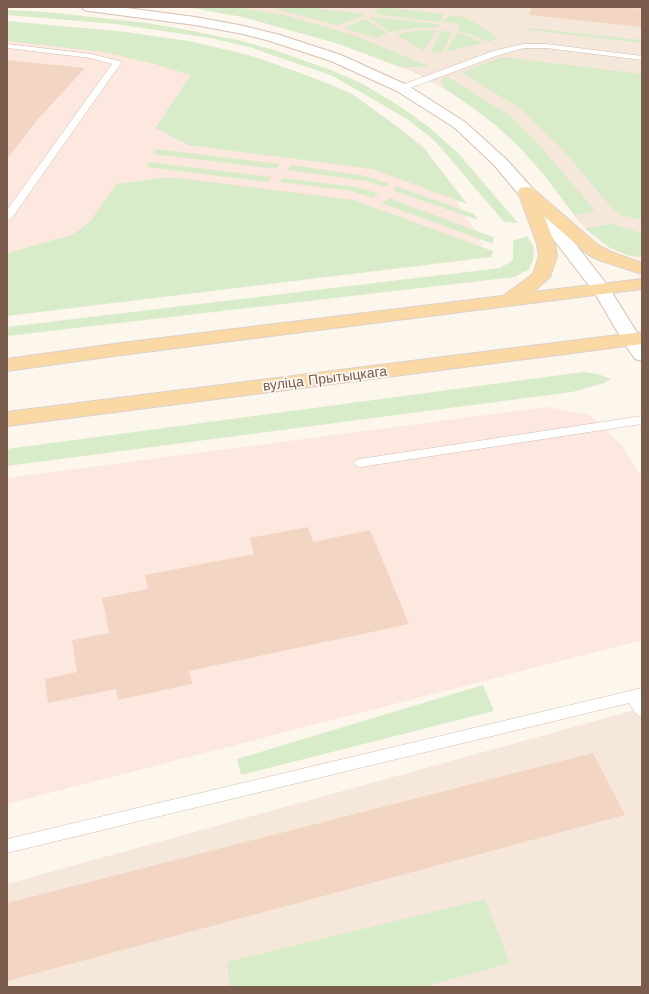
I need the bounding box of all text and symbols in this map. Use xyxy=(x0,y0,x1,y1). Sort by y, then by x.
street label: вуліца Прытыцкага xyxy=(262,363,388,395)

